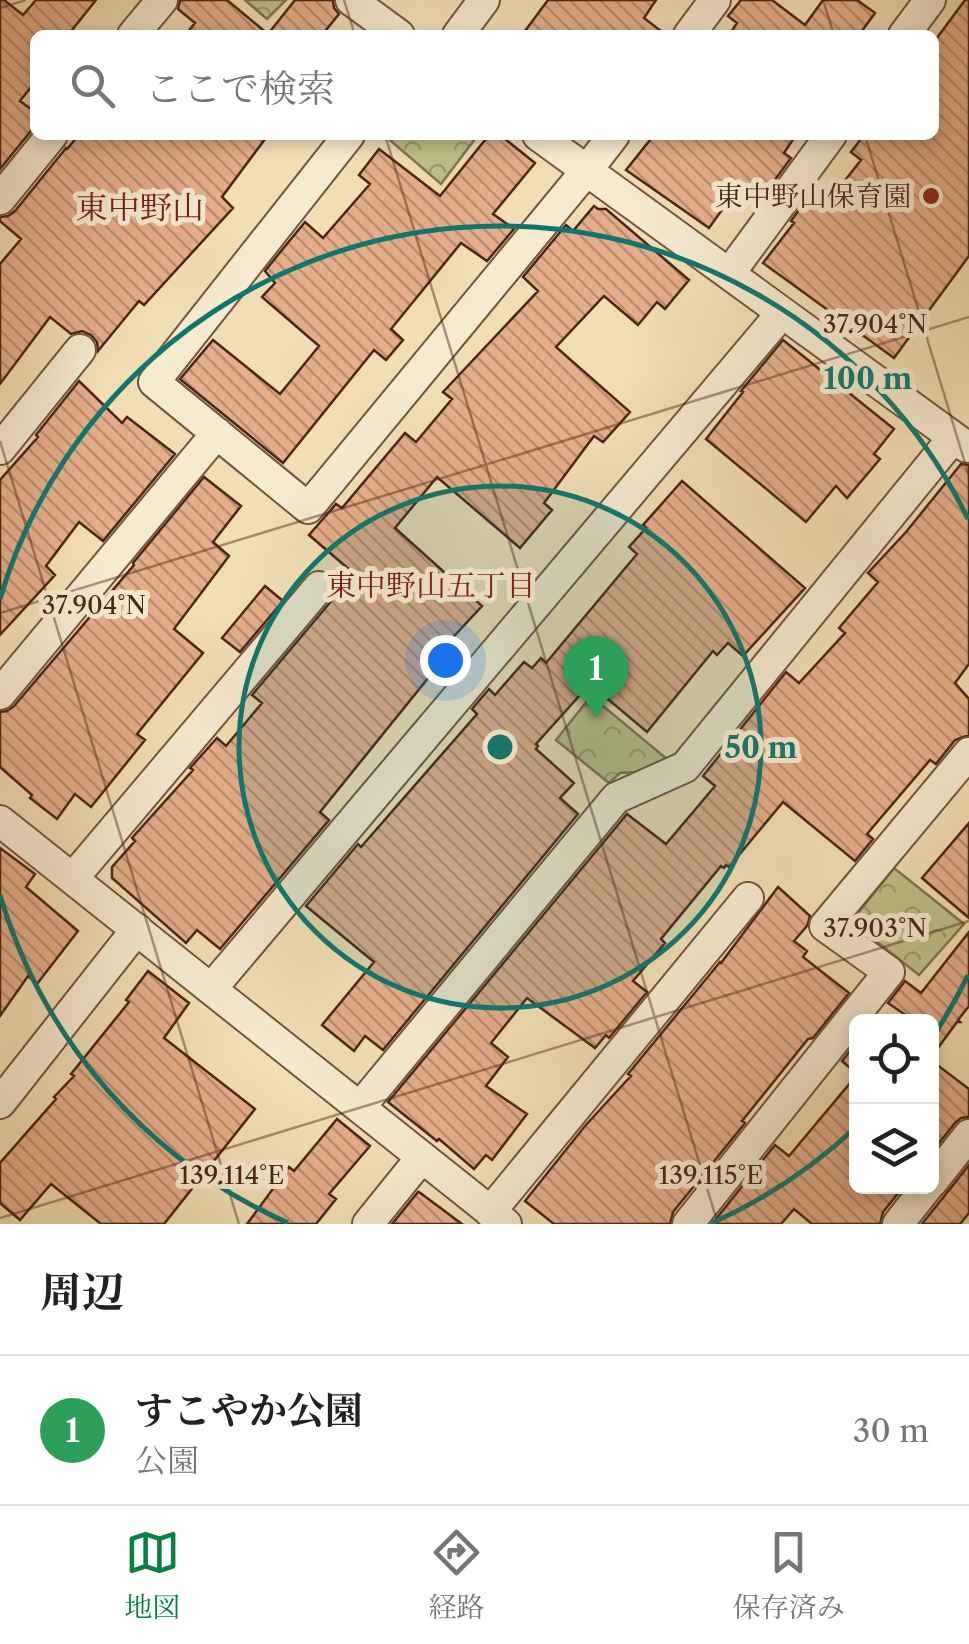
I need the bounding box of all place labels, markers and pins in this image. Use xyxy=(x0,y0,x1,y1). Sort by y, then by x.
place label: 東中野山保育園 xyxy=(715,179,911,213)
marker: 東中野山保育園 xyxy=(920,185,942,207)
pin: 1 xyxy=(564,636,628,718)
centre of rings xyxy=(482,729,518,765)

